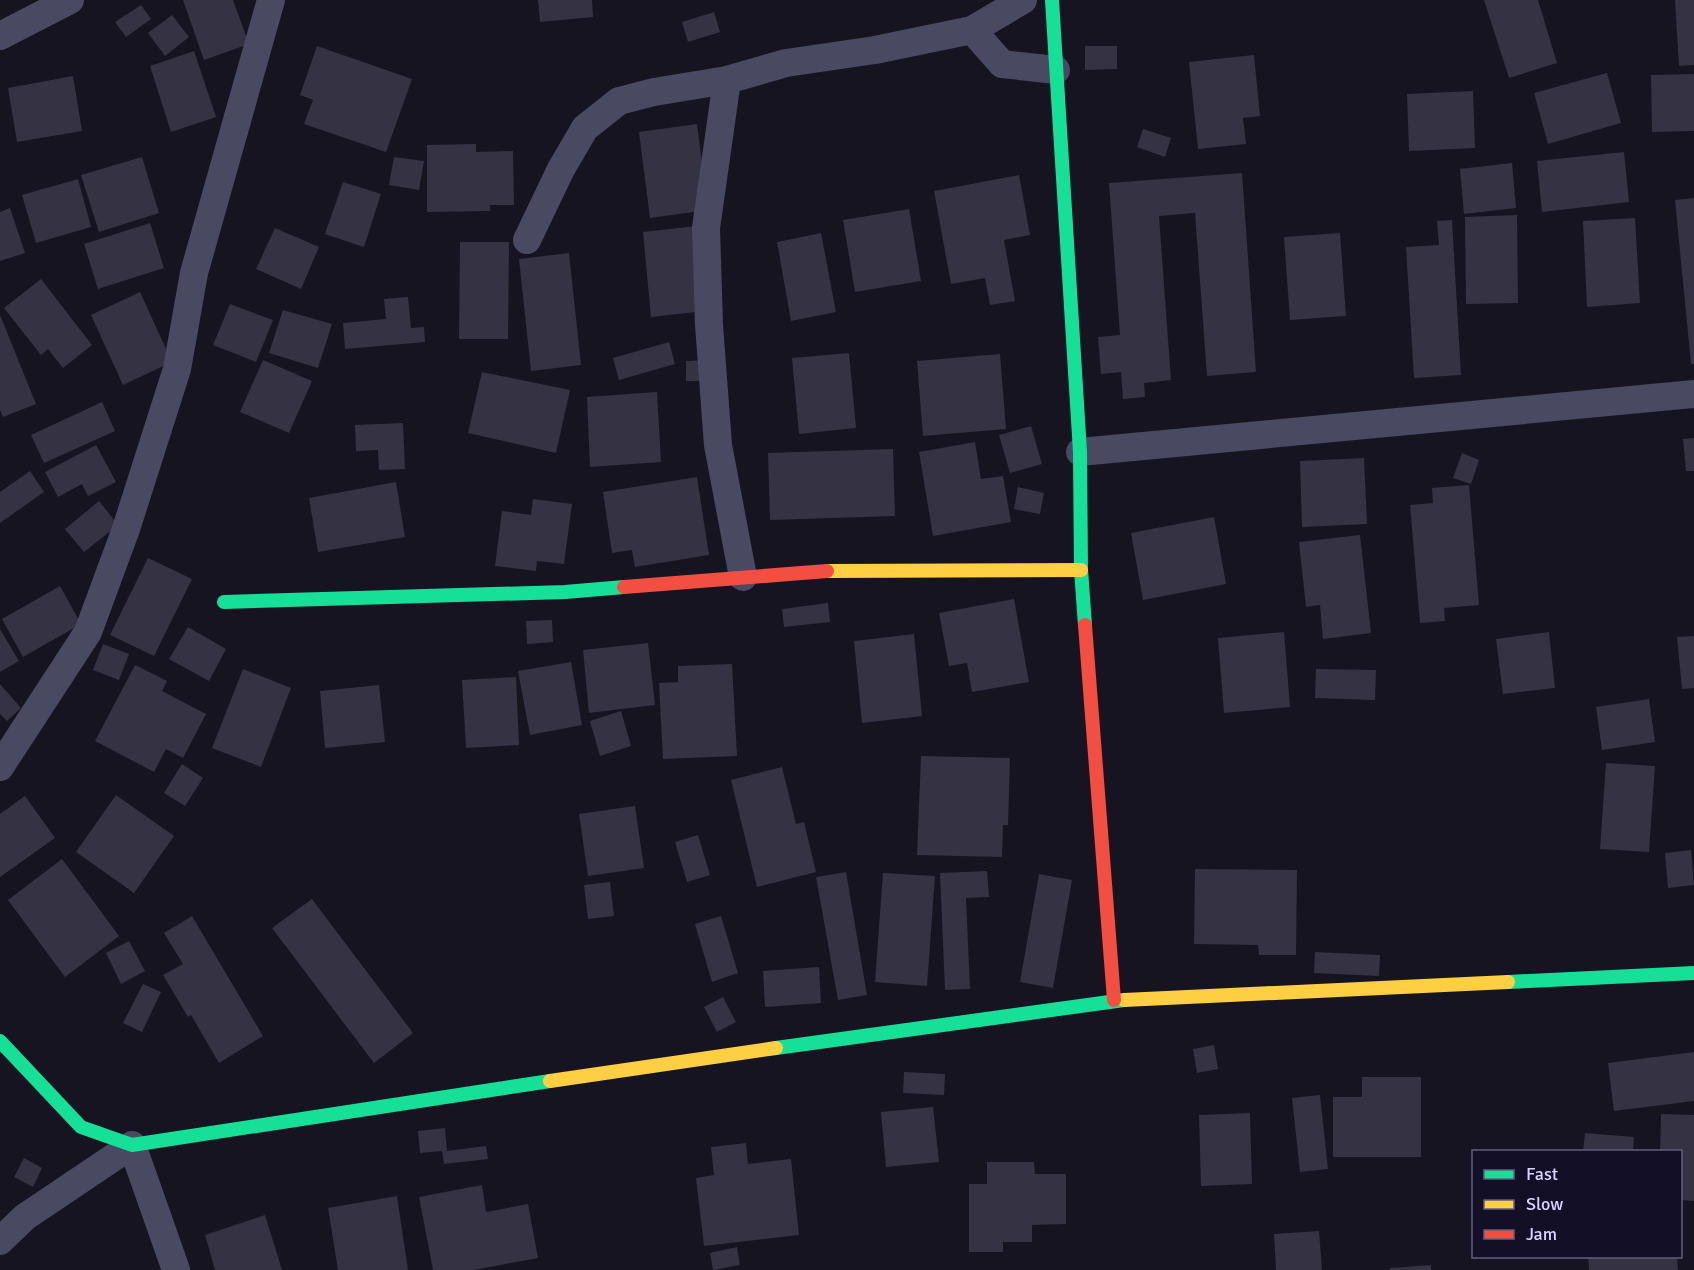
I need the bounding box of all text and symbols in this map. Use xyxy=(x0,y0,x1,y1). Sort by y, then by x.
legend xyxy=(1472,1150,1682,1258)
text: Fast xyxy=(1526,1163,1558,1185)
text: Slow xyxy=(1526,1193,1563,1215)
text: Jam xyxy=(1526,1223,1557,1245)

